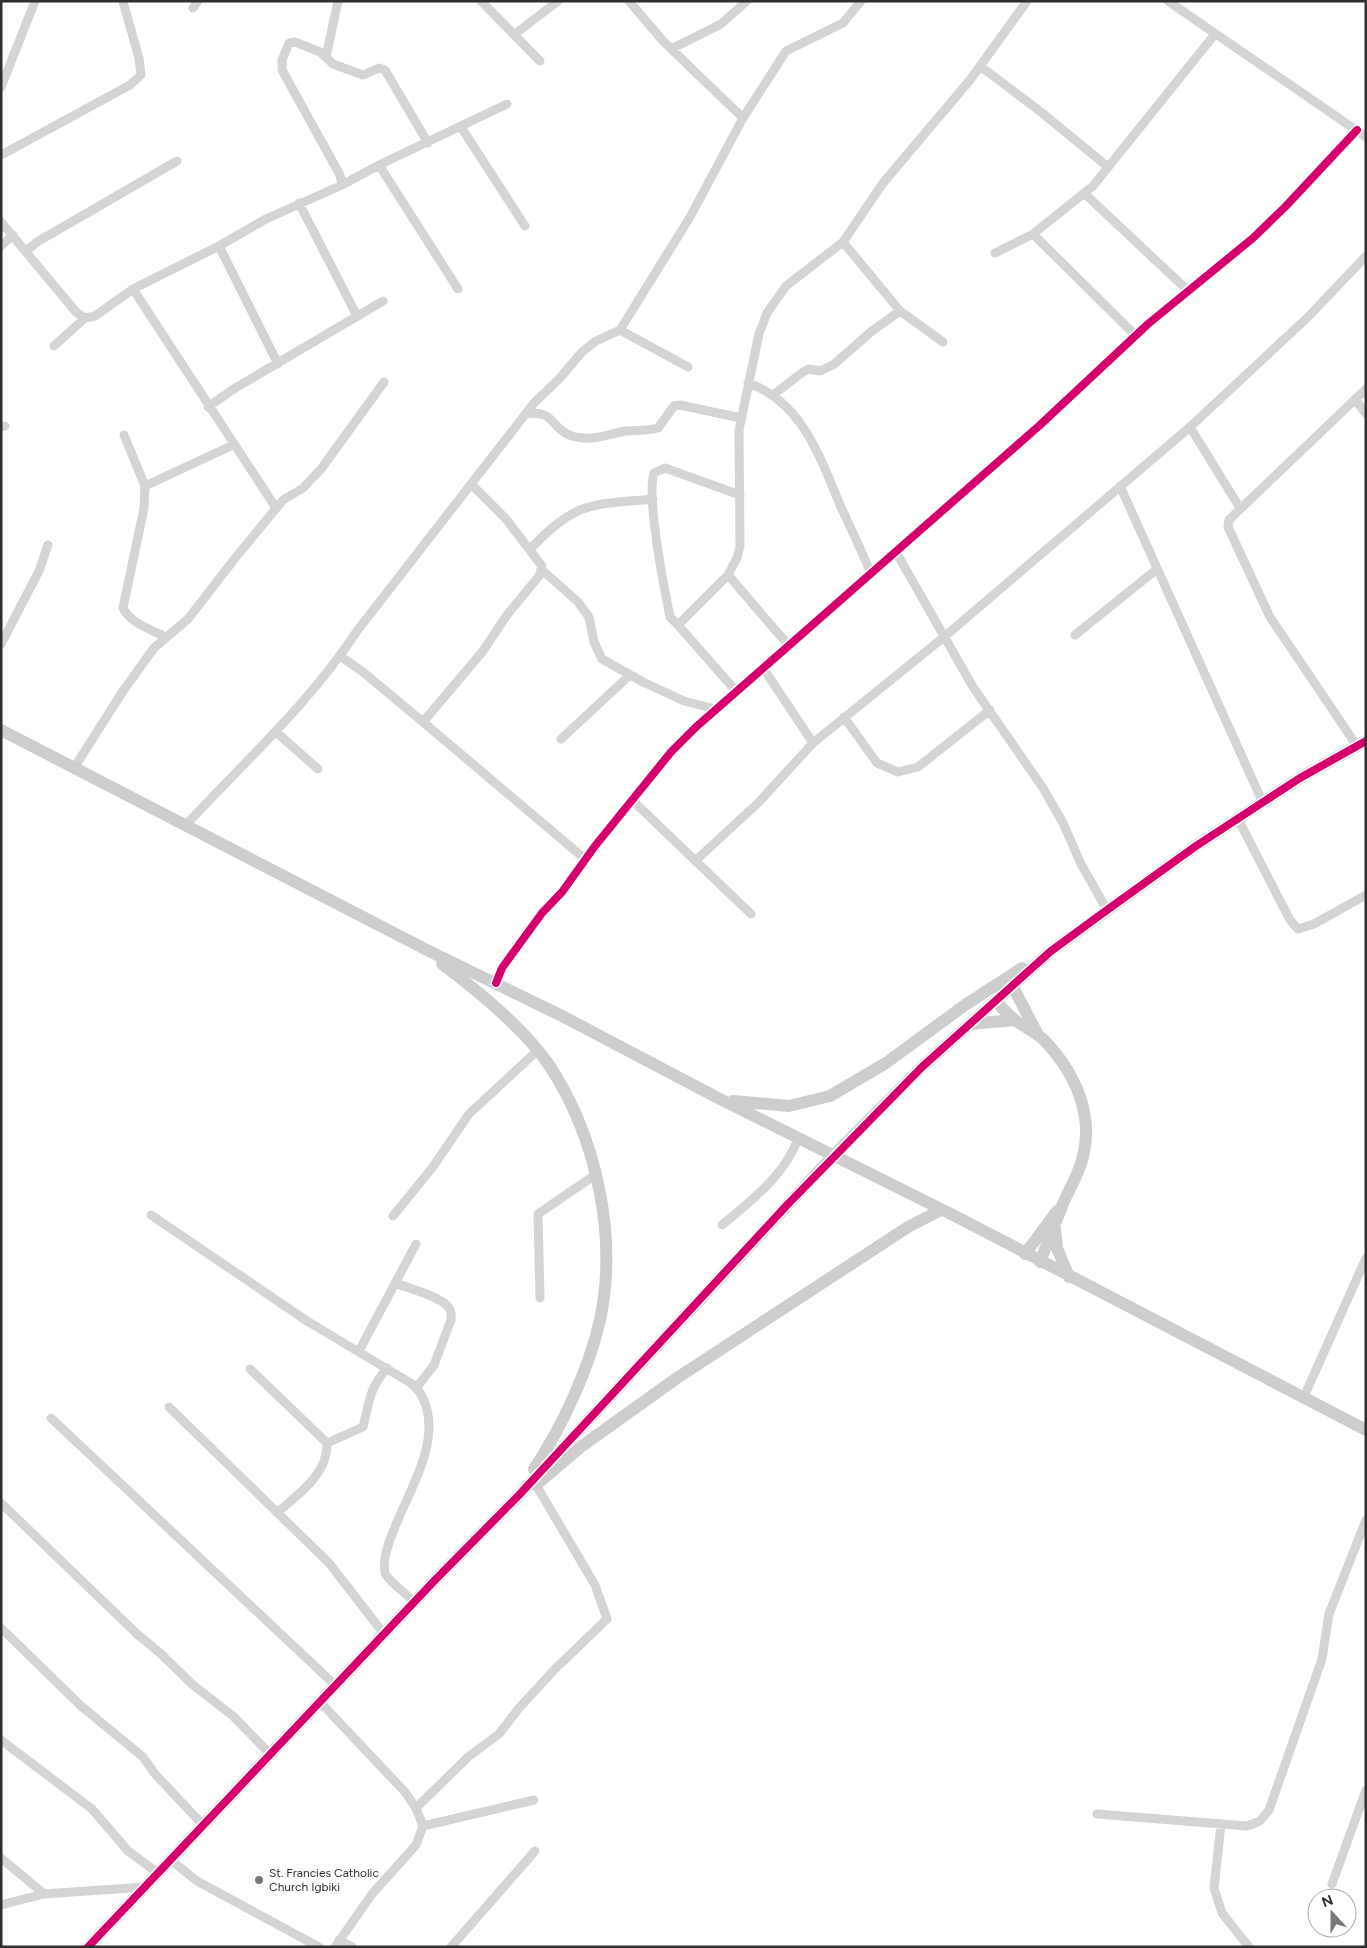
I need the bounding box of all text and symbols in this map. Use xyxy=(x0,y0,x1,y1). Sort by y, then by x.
place label: St. Francies Catholic Church Igbiki xyxy=(269,1866,379,1894)
marker: St. Francies Catholic Church Igbiki xyxy=(253,1874,265,1886)
north arrow xyxy=(1307,1888,1357,1938)
text: N xyxy=(1319,1891,1336,1911)

